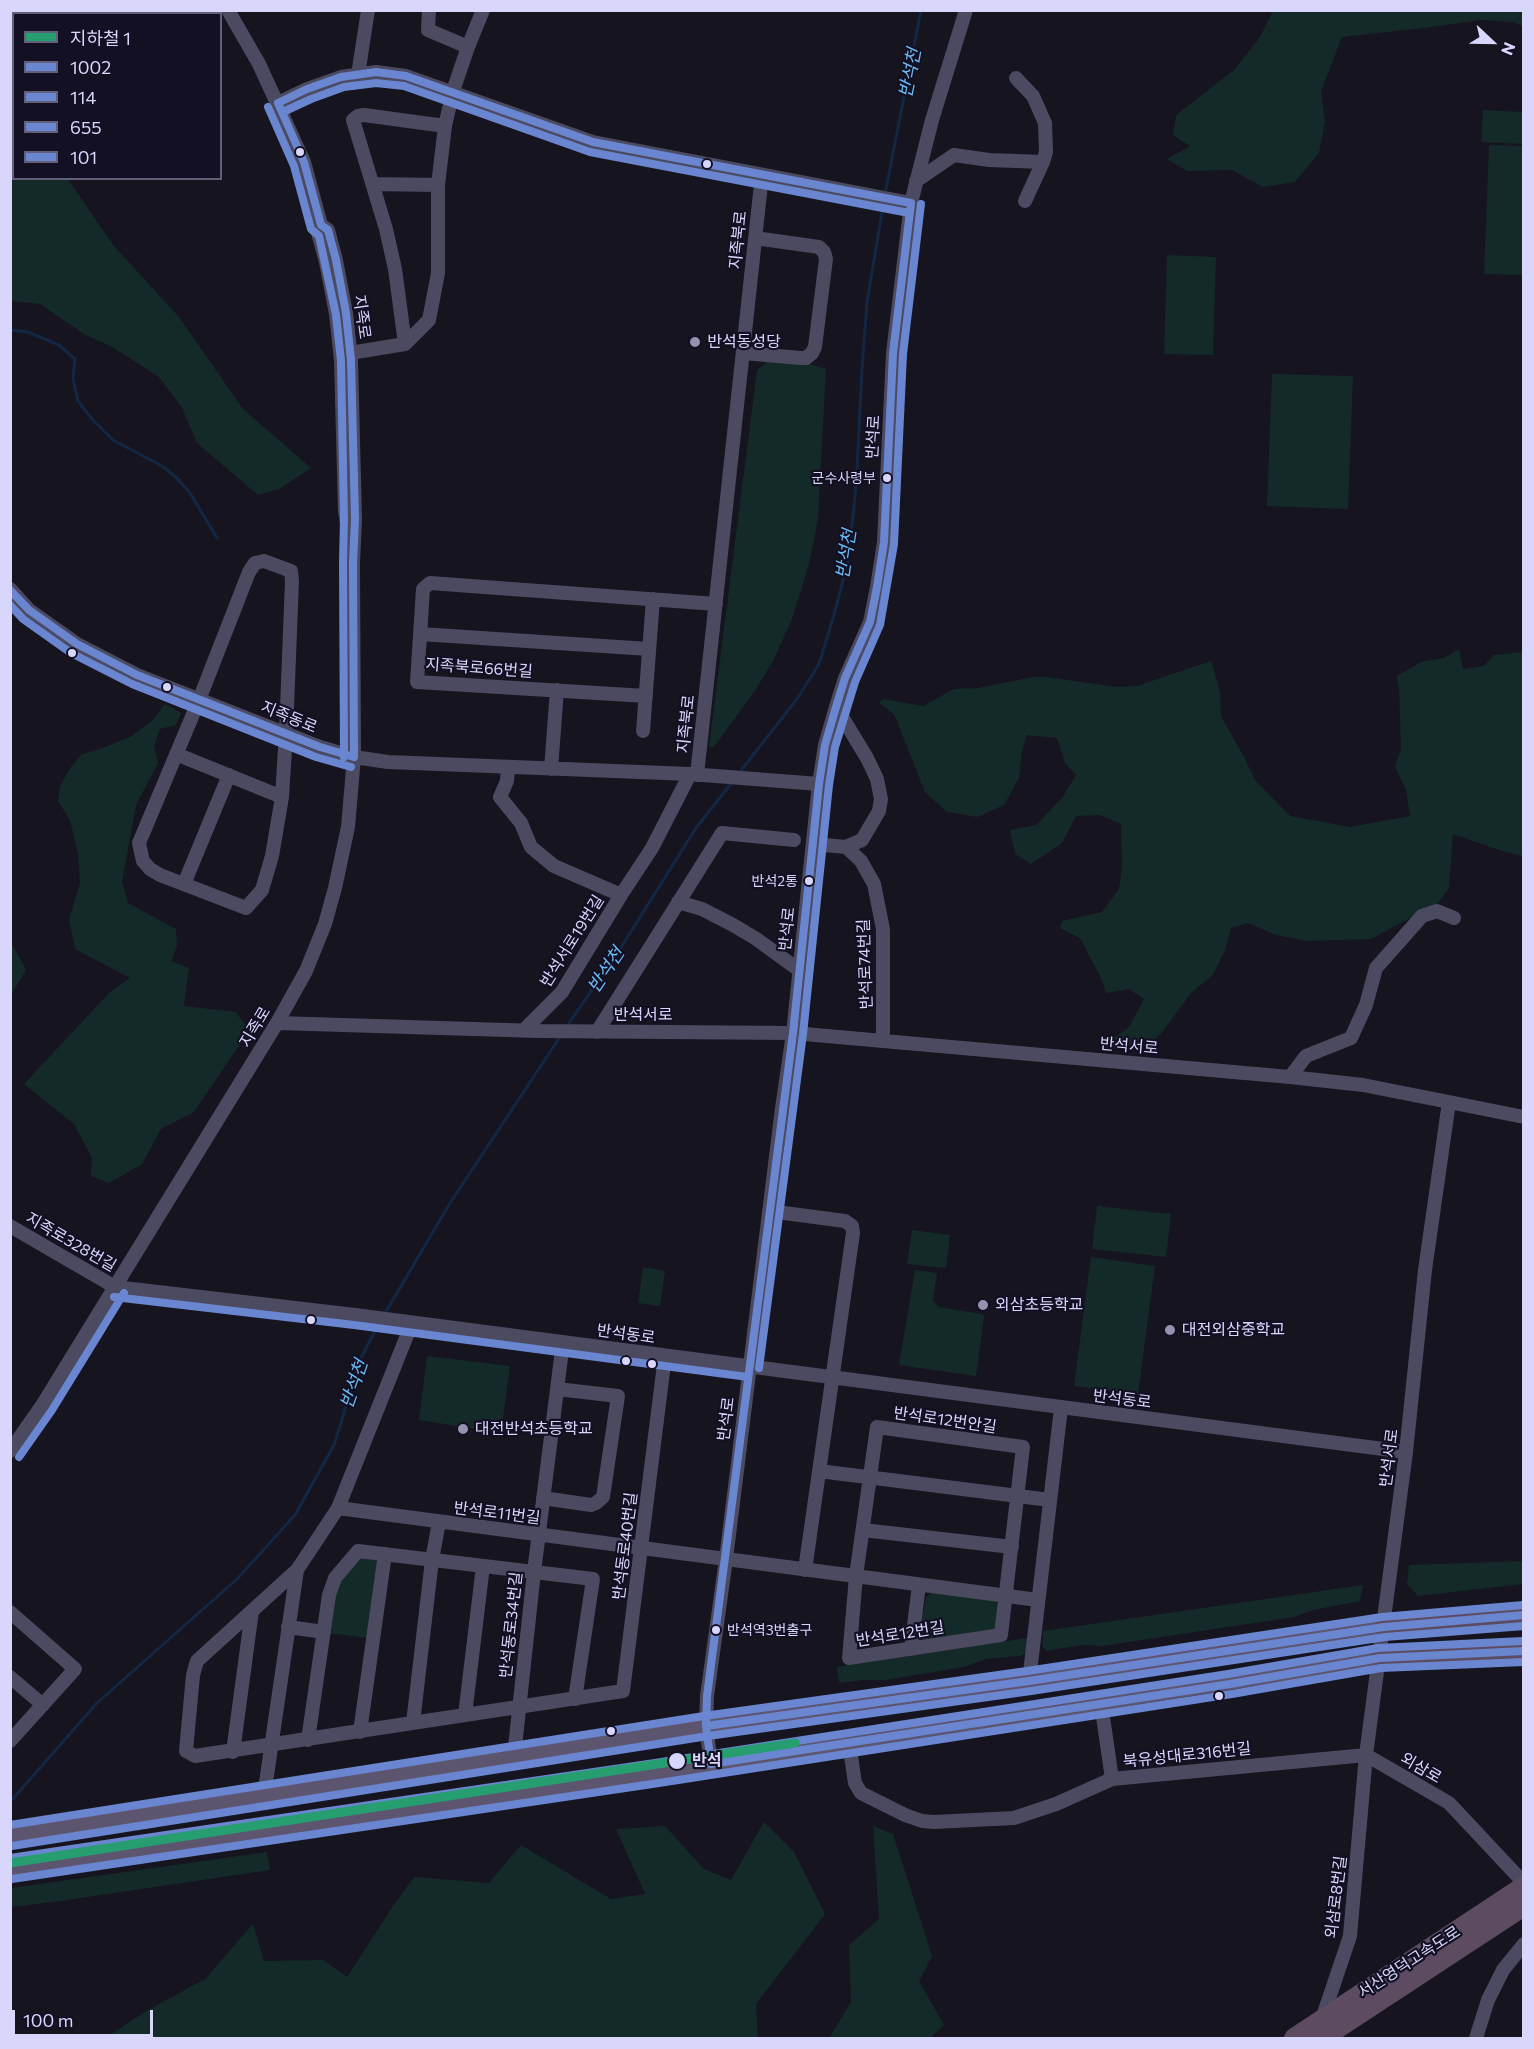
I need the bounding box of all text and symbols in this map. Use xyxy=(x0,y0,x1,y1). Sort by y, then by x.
legend xyxy=(12,12,222,180)
north arrow xyxy=(1462,12,1522,72)
text: 지하철 1 xyxy=(70,27,131,49)
text: N xyxy=(1498,40,1520,58)
water label: 반석천 xyxy=(895,47,925,99)
text: 1002 xyxy=(70,56,111,78)
text: 114 xyxy=(70,86,96,108)
text: 655 xyxy=(70,116,102,138)
text: 101 xyxy=(70,146,97,168)
unlabelled marker xyxy=(294,146,306,158)
unlabelled marker xyxy=(701,158,713,170)
street label: 지족북로 xyxy=(725,210,751,270)
street label: 지족로 xyxy=(349,294,375,340)
place label: 반석동성당 xyxy=(707,332,781,352)
marker: 반석동성당 xyxy=(688,335,702,349)
street label: 반석로 xyxy=(862,414,884,460)
place label: 군수사령부 xyxy=(812,470,876,486)
marker: 군수사령부 xyxy=(881,472,893,484)
water label: 반석천 xyxy=(831,528,861,580)
unlabelled marker xyxy=(66,647,78,659)
street label: 지족북로66번길 xyxy=(425,655,533,681)
unlabelled marker xyxy=(161,681,173,693)
street label: 지족북로 xyxy=(673,694,699,754)
street label: 지족동로 xyxy=(258,697,320,737)
place label: 반석2통 xyxy=(752,873,798,889)
marker: 반석2통 xyxy=(803,875,815,887)
street label: 반석서로19번길 xyxy=(536,891,608,991)
street label: 반석로 xyxy=(775,906,799,952)
street label: 반석로74번길 xyxy=(854,918,876,1010)
water label: 반석천 xyxy=(583,943,629,997)
street label: 지족로 xyxy=(235,1003,275,1051)
street label: 반석서로 xyxy=(614,1005,672,1025)
street label: 반석서로 xyxy=(1099,1034,1159,1058)
street label: 지족로328번길 xyxy=(22,1208,120,1276)
place label: 외삼초등학교 xyxy=(995,1295,1083,1315)
marker: 외삼초등학교 xyxy=(976,1298,990,1312)
unlabelled marker xyxy=(305,1314,317,1326)
street label: 반석동로 xyxy=(596,1320,656,1348)
place label: 대전외삼중학교 xyxy=(1182,1320,1285,1340)
marker: 대전외삼중학교 xyxy=(1163,1323,1177,1337)
unlabelled marker xyxy=(620,1355,632,1367)
water label: 반석천 xyxy=(336,1357,372,1411)
unlabelled marker xyxy=(646,1358,658,1370)
street label: 반석동로 xyxy=(1092,1386,1152,1412)
street label: 반석로 xyxy=(714,1396,738,1442)
street label: 반석로12번안길 xyxy=(892,1403,998,1437)
place label: 대전반석초등학교 xyxy=(475,1419,593,1439)
marker: 대전반석초등학교 xyxy=(456,1422,470,1436)
street label: 반석서로 xyxy=(1376,1428,1402,1488)
street label: 반석동로40번길 xyxy=(609,1491,641,1601)
street label: 반석로11번길 xyxy=(453,1498,541,1528)
street label: 반석동로34번길 xyxy=(496,1571,526,1679)
street label: 반석로12번길 xyxy=(854,1618,946,1650)
place label: 반석역3번출구 xyxy=(727,1622,812,1638)
marker: 반석역3번출구 xyxy=(710,1624,722,1636)
unlabelled marker xyxy=(1213,1690,1225,1702)
unlabelled marker xyxy=(605,1725,617,1737)
street label: 북유성대로316번길 xyxy=(1122,1739,1252,1771)
street label: 외삼로 xyxy=(1397,1749,1445,1787)
marker: 반석 xyxy=(667,1751,687,1771)
place label: 반석 xyxy=(692,1751,721,1771)
street label: 외삼로8번길 xyxy=(1321,1854,1351,1940)
street label: 서산영덕고속도로 xyxy=(1354,1922,1464,2002)
scale bar xyxy=(15,1998,156,2036)
text: 100 m xyxy=(23,2009,73,2031)

